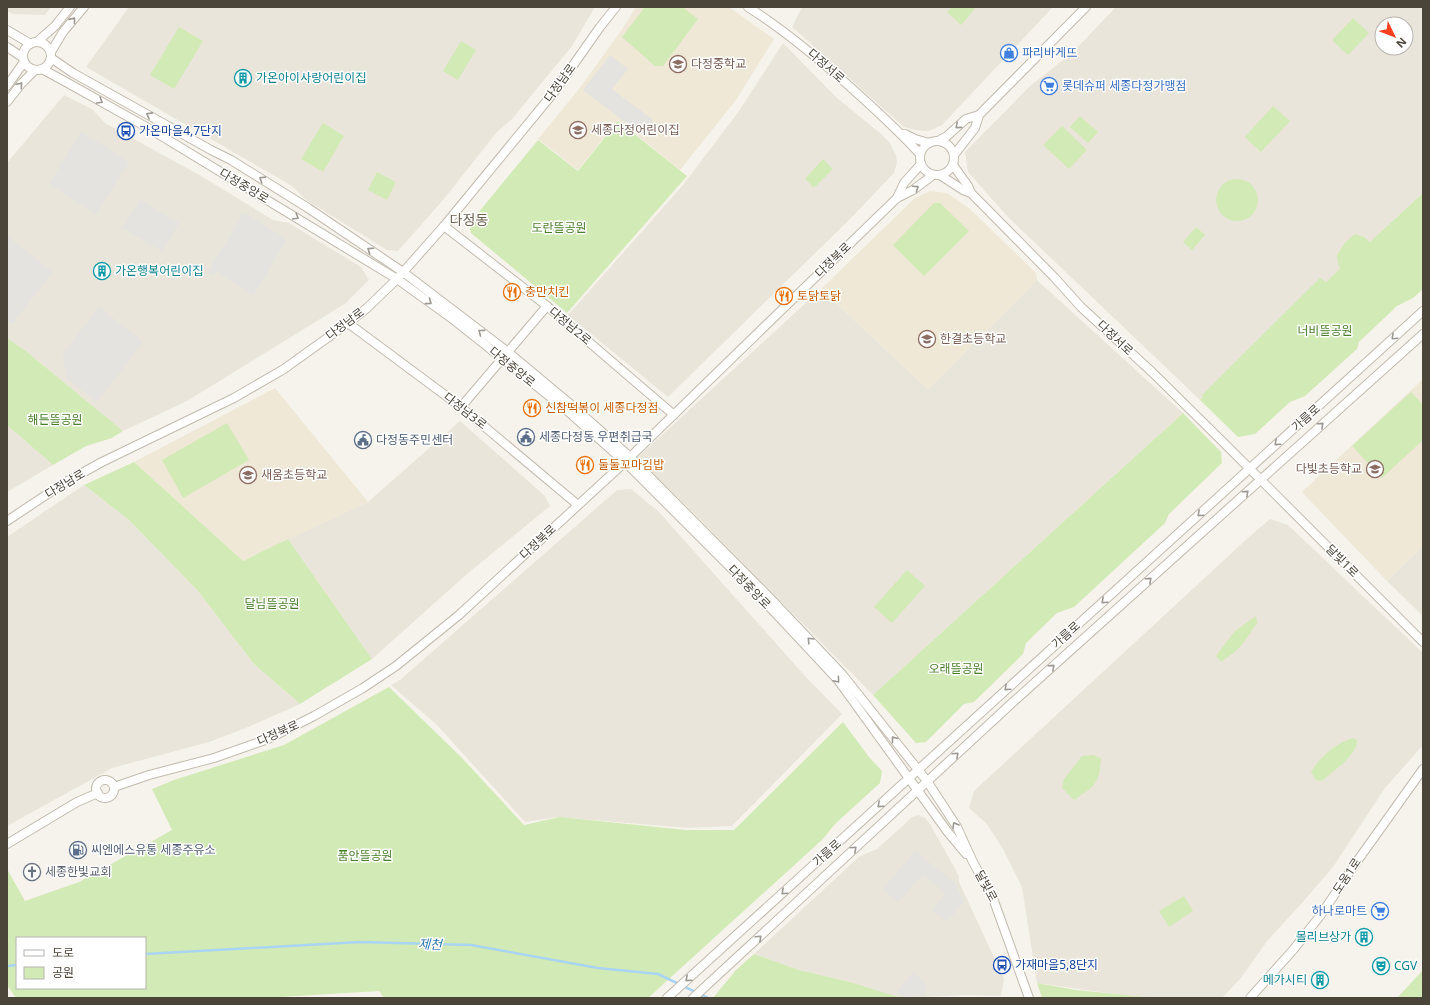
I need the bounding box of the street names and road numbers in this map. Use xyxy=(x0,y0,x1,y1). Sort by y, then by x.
street label: 다정서로 xyxy=(804,45,849,87)
street label: 다정남로 xyxy=(540,60,579,106)
street label: 다정중앙로 xyxy=(216,164,272,207)
street label: 다정북로 xyxy=(811,238,854,281)
street label: 다정남2로 xyxy=(545,303,595,349)
street label: 다정남로 xyxy=(322,304,367,344)
street label: 다정서로 xyxy=(1093,316,1137,359)
street label: 다정중앙로 xyxy=(486,343,539,391)
street label: 다정남3로 xyxy=(440,388,491,433)
street label: 가름로 xyxy=(1288,400,1324,435)
street label: 다정남로 xyxy=(41,465,88,502)
street label: 다정북로 xyxy=(516,520,560,563)
street label: 달빛1로 xyxy=(1322,540,1363,581)
street label: 다정중앙로 xyxy=(724,561,775,612)
street label: 가름로 xyxy=(1048,617,1084,652)
street label: 다정북로 xyxy=(254,716,301,749)
street label: 가름로 xyxy=(809,835,845,870)
street label: 도움1로 xyxy=(1328,854,1365,897)
street label: 달빛로 xyxy=(971,867,1002,904)

